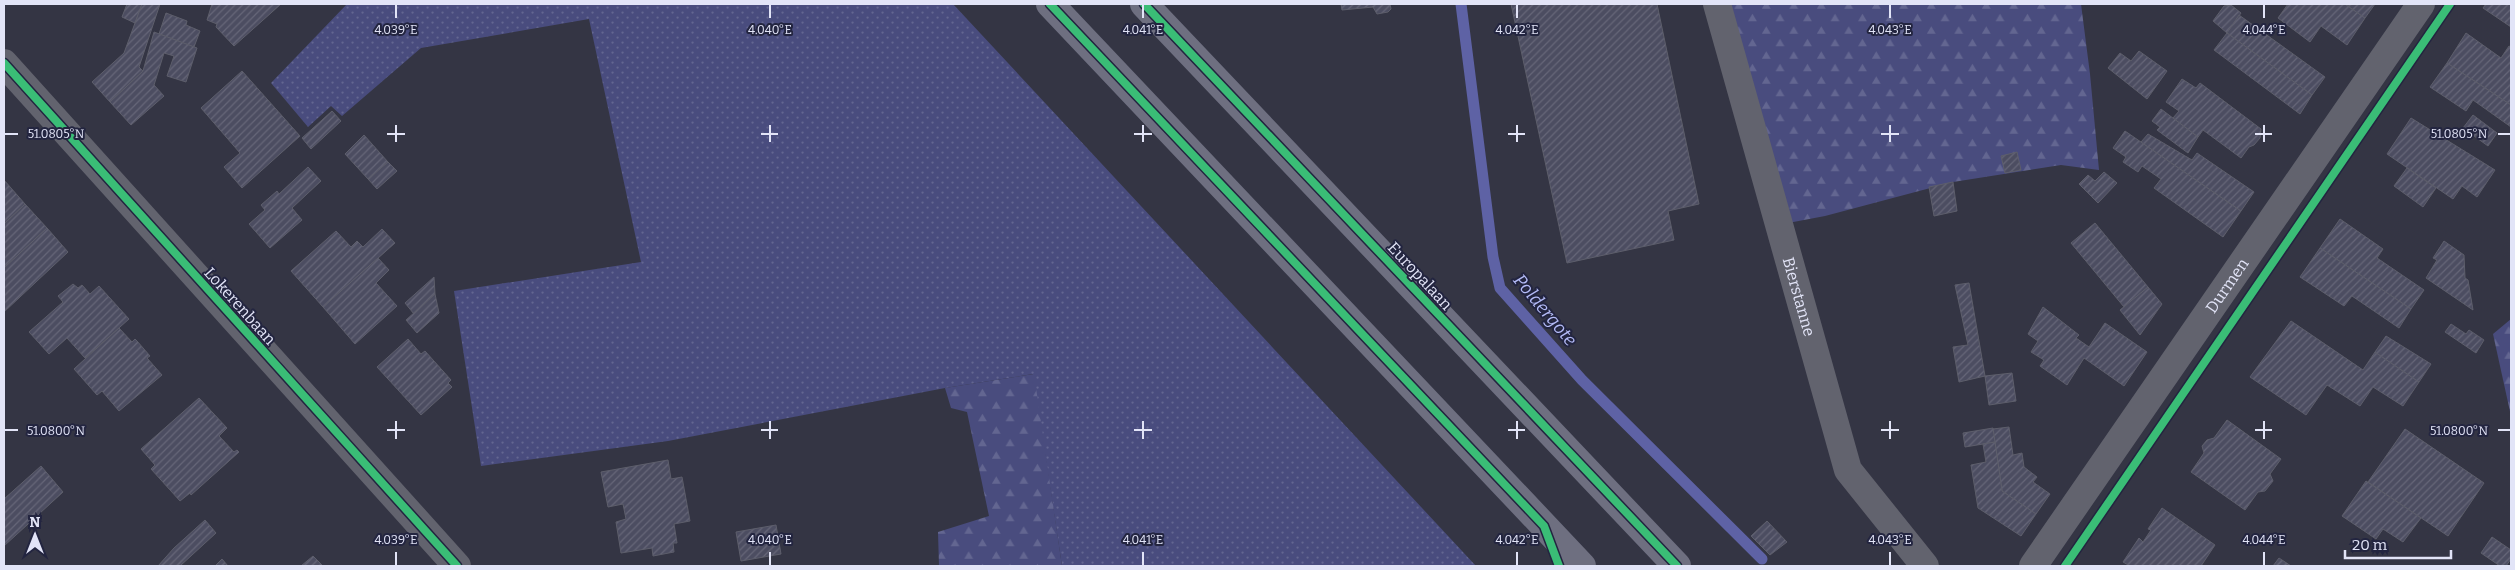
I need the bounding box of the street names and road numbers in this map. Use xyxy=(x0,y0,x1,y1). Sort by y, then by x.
street label: Europalaan xyxy=(1384,238,1456,314)
street label: Durmen xyxy=(2201,254,2252,316)
street label: Bierstanne xyxy=(1779,255,1819,338)
street label: Lokerenbaan xyxy=(200,263,280,349)

